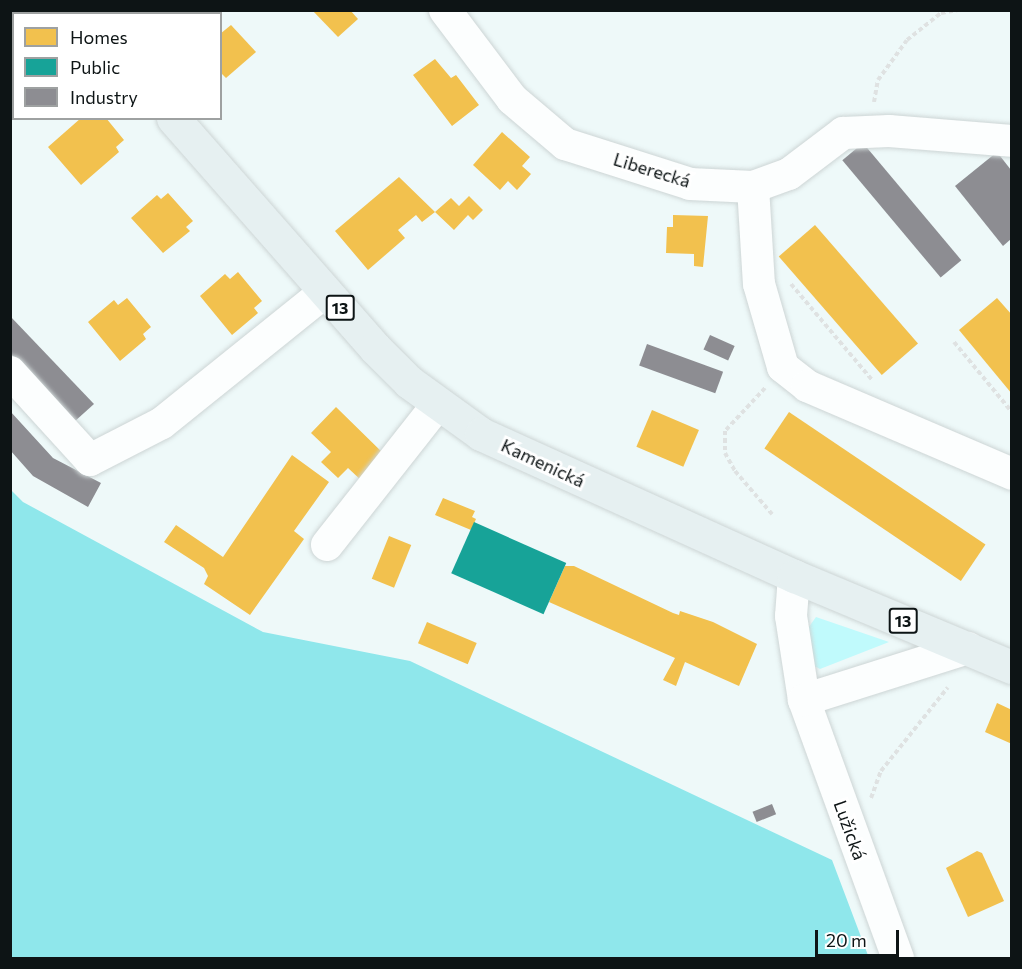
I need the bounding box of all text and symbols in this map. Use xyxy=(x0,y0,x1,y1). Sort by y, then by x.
legend xyxy=(12,12,222,120)
text: Homes xyxy=(70,26,128,48)
text: Public xyxy=(70,56,120,78)
text: Industry xyxy=(70,86,138,108)
street label: Liberecká xyxy=(611,148,693,192)
road number: 13 xyxy=(325,295,355,321)
street label: Kamenická xyxy=(498,434,588,492)
road number: 13 xyxy=(888,608,918,634)
street label: Lužická xyxy=(829,797,871,863)
scale bar xyxy=(818,918,902,956)
text: 20 m xyxy=(826,929,867,951)

